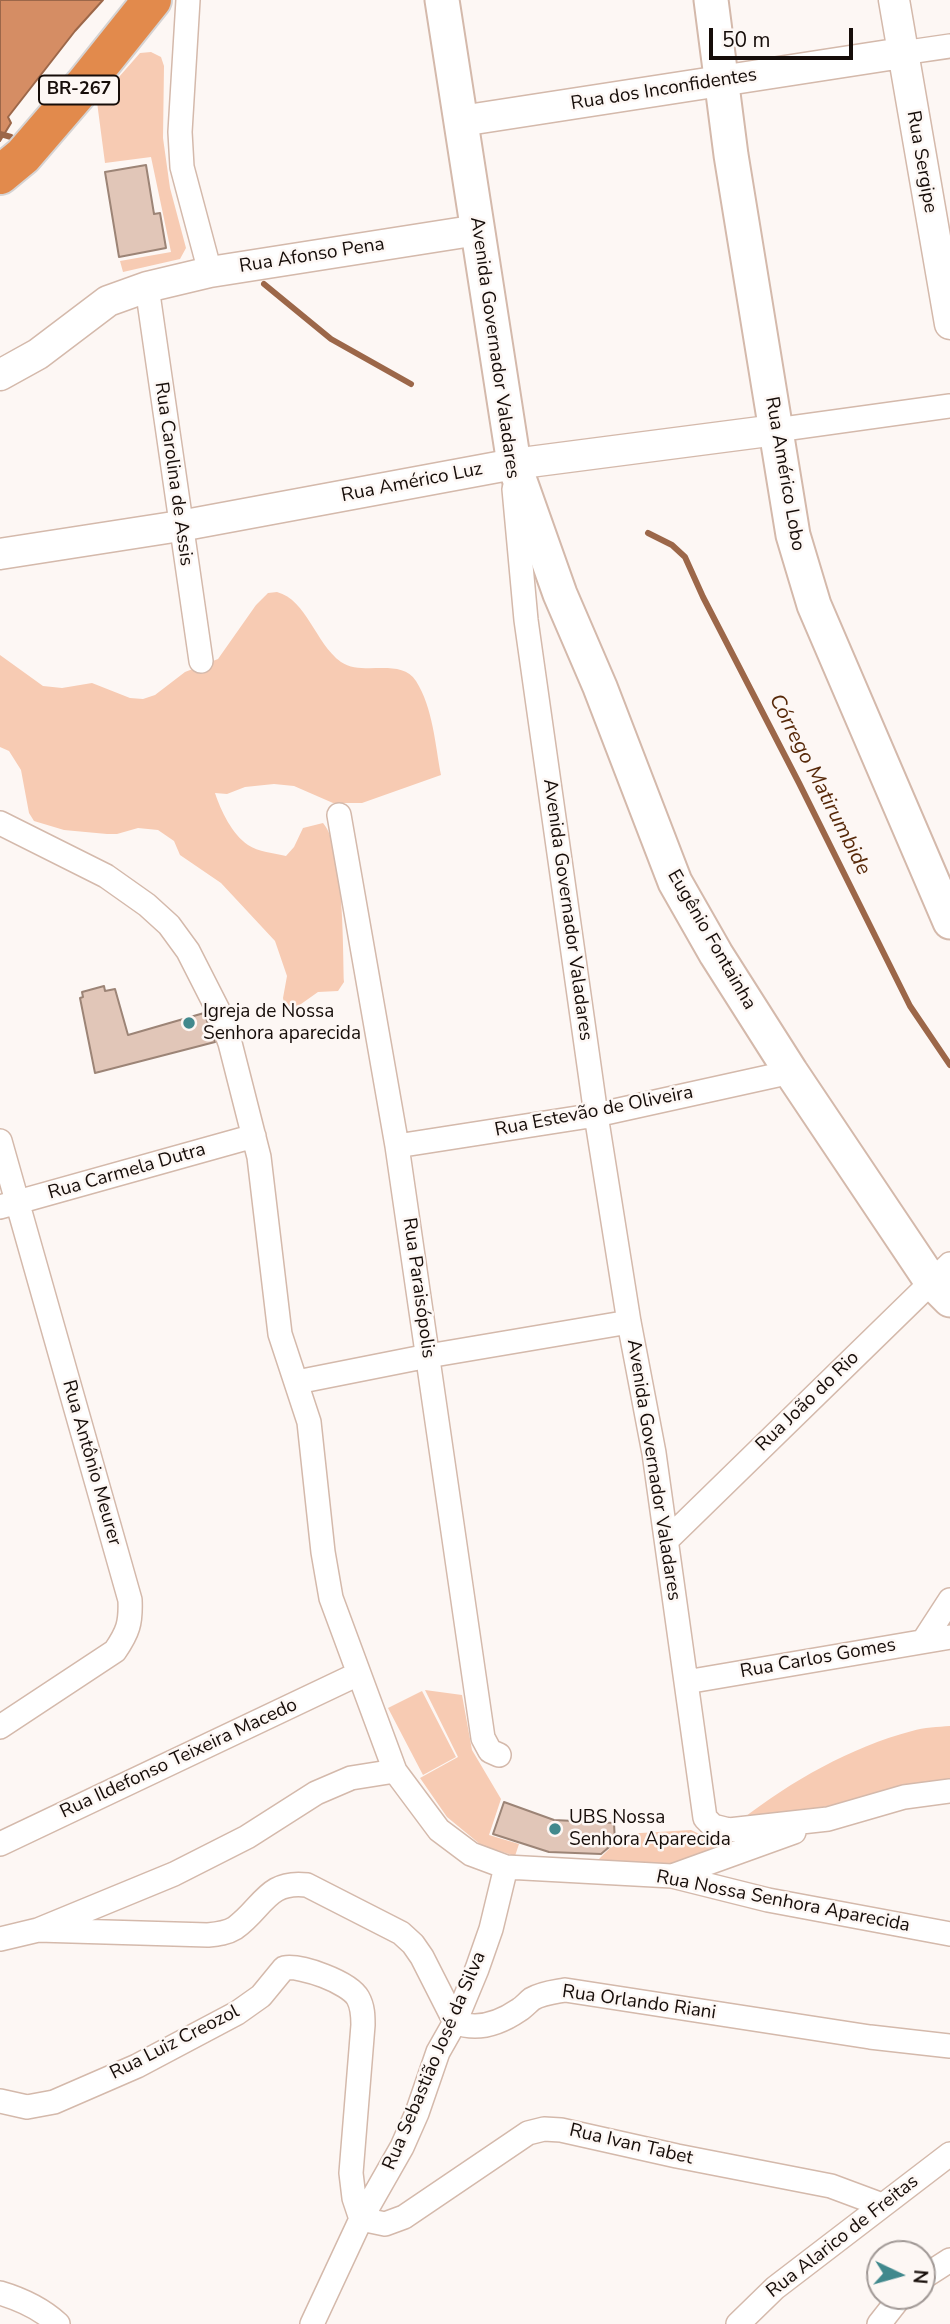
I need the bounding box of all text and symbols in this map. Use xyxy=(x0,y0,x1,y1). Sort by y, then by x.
scale bar xyxy=(712,14,856,58)
text: 50 m xyxy=(722,26,771,54)
street label: Rua dos Inconfidentes xyxy=(569,64,759,116)
road number: BR-267 xyxy=(39,76,119,104)
street label: Rua Sergipe xyxy=(901,109,941,215)
street label: Avenida Governador Valadares xyxy=(464,216,524,480)
street label: Rua Afonso Pena xyxy=(238,233,386,279)
street label: Rua Carolina de Assis xyxy=(149,381,197,567)
street label: Rua Américo Lobo xyxy=(759,395,809,553)
street label: Rua Américo Luz xyxy=(339,458,485,508)
water label: Córrego Matirumbide xyxy=(762,690,876,880)
street label: Avenida Governador Valadares xyxy=(537,778,597,1042)
street label: Eugênio Fontainha xyxy=(662,866,760,1014)
place label: Igreja de Nossa Senhora aparecida xyxy=(203,1001,361,1045)
marker: Igreja de Nossa Senhora aparecida xyxy=(181,1015,197,1031)
street label: Rua Estevão de Oliveira xyxy=(493,1082,695,1142)
street label: Rua Carmela Dutra xyxy=(46,1139,208,1205)
street label: Rua Paraisópolis xyxy=(397,1216,439,1360)
street label: Avenida Governador Valadares xyxy=(621,1338,685,1602)
street label: Rua João do Rio xyxy=(752,1347,864,1457)
street label: Rua Antônio Meurer xyxy=(56,1378,126,1548)
street label: Rua Carlos Gomes xyxy=(738,1634,898,1684)
street label: Rua Ildefonso Teixeira Macedo xyxy=(57,1694,301,1824)
place label: UBS Nossa Senhora Aparecida xyxy=(569,1807,731,1851)
marker: UBS Nossa Senhora Aparecida xyxy=(547,1821,563,1837)
street label: Rua Nossa Senhora Aparecida xyxy=(654,1866,912,1938)
street label: Rua Sebastião José da Silva xyxy=(379,1948,491,2174)
street label: Rua Orlando Riani xyxy=(561,1981,717,2025)
street label: Rua Luiz Creozol xyxy=(107,2001,243,2085)
street label: Rua Ivan Tabet xyxy=(567,2120,695,2170)
street label: Rua Alarico de Freitas xyxy=(763,2171,923,2303)
north arrow xyxy=(866,2240,936,2310)
text: N xyxy=(906,2268,933,2285)

